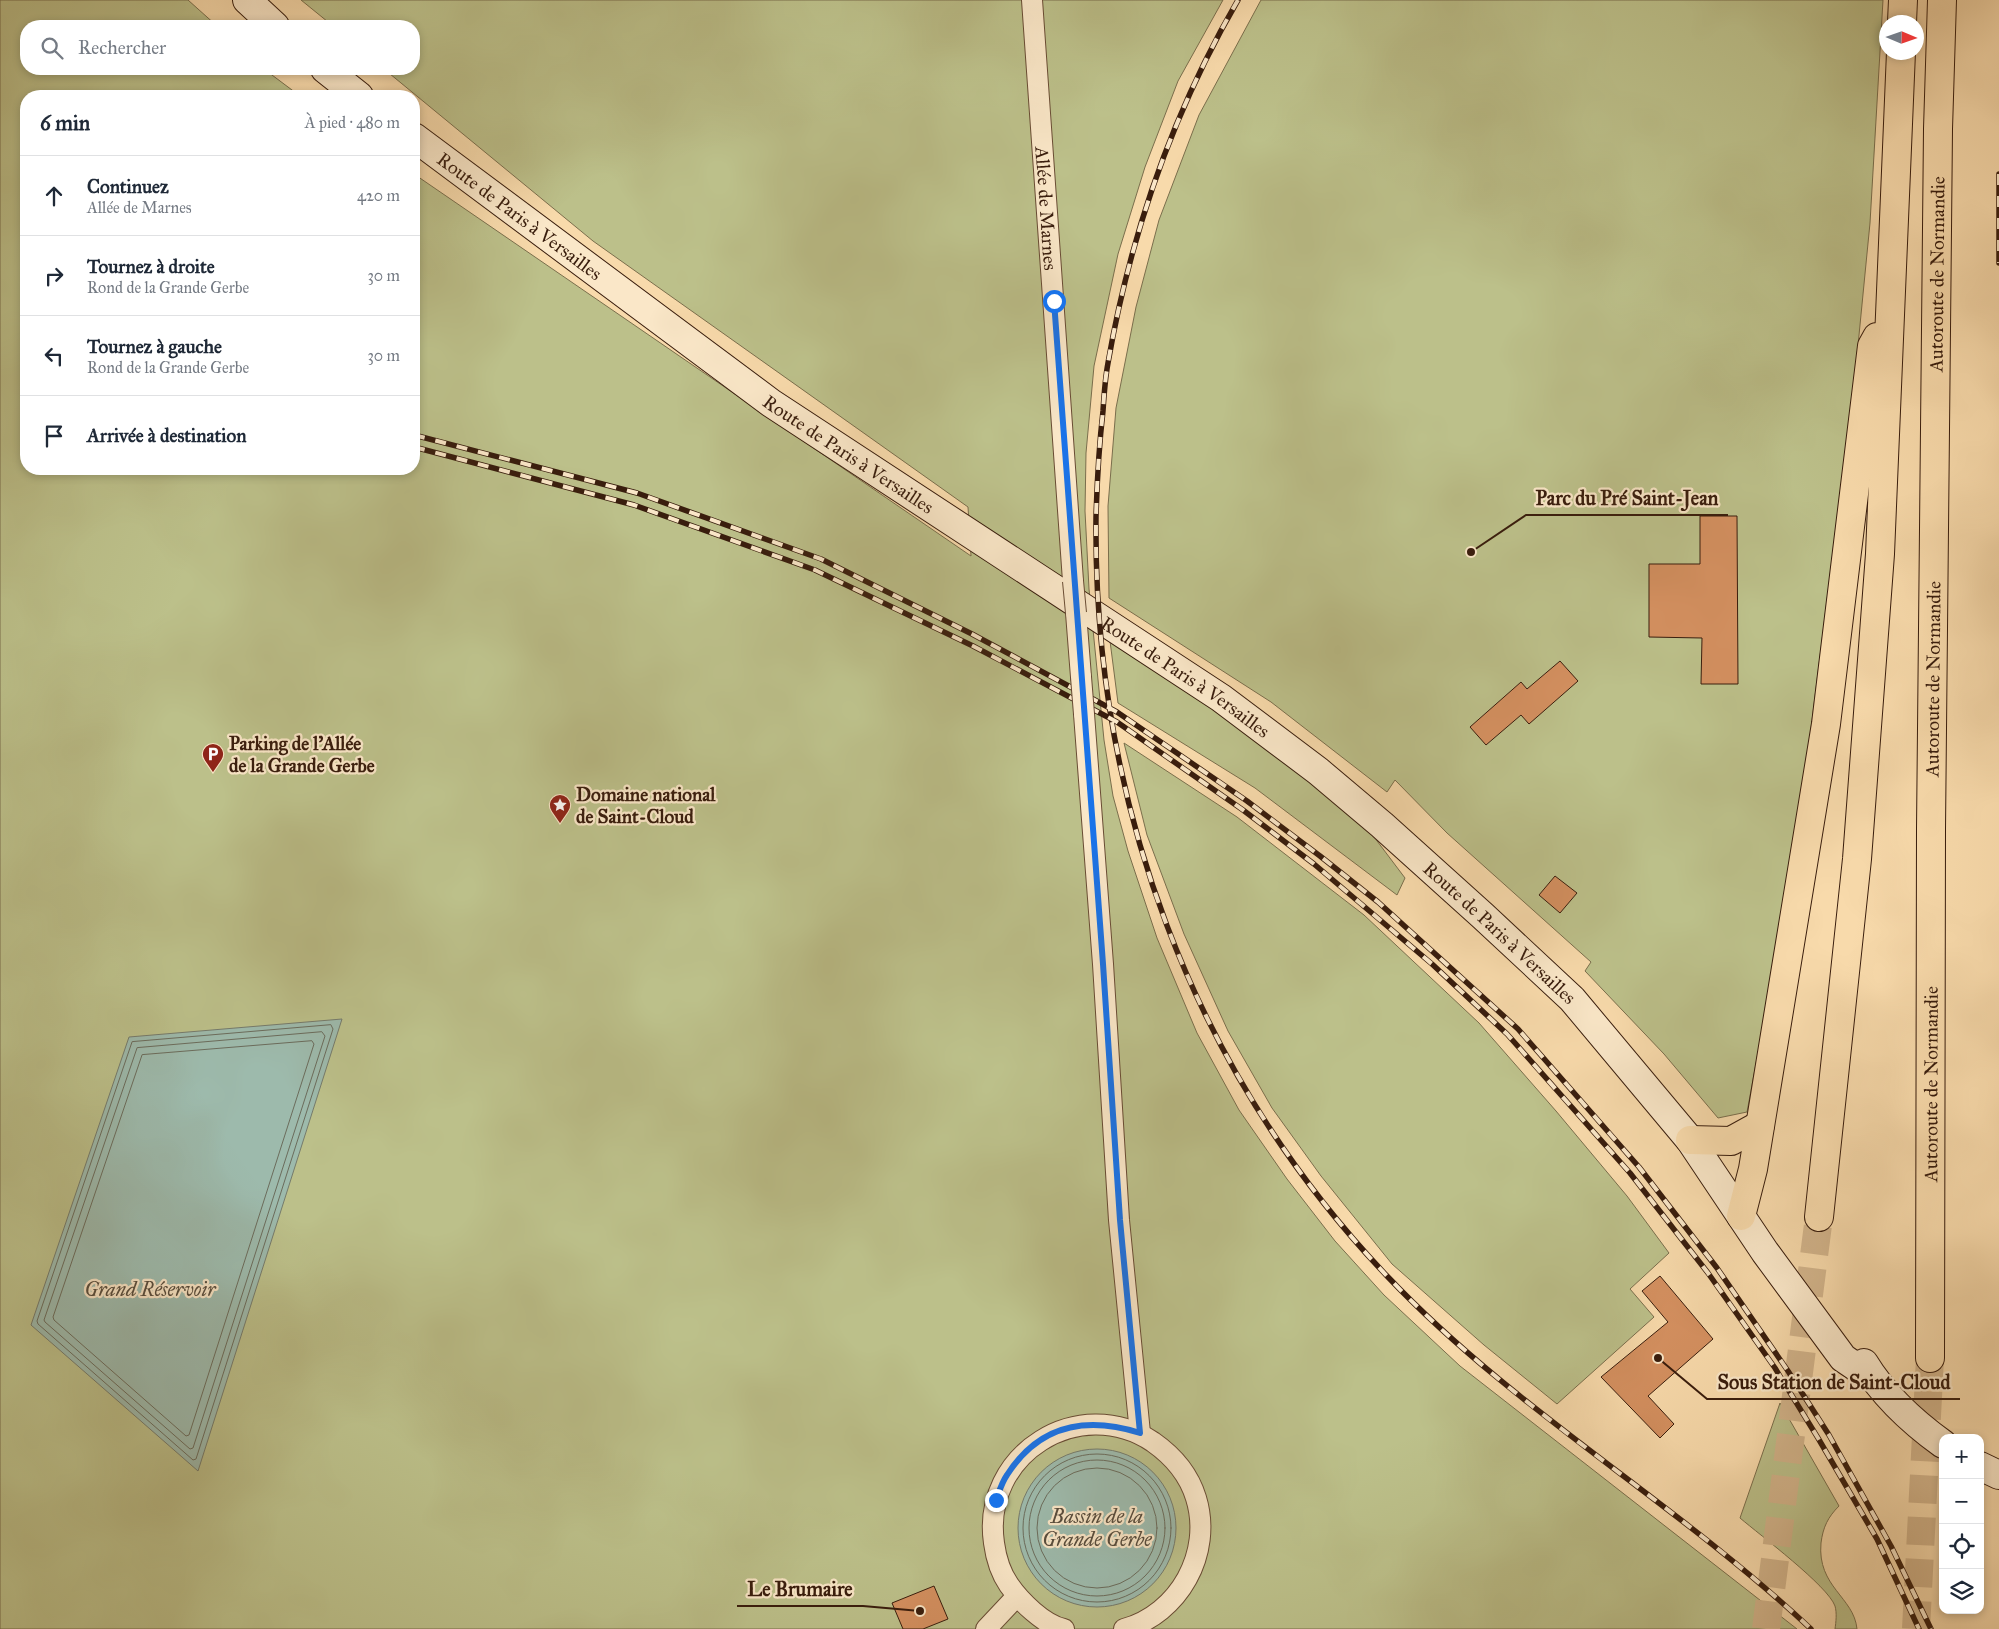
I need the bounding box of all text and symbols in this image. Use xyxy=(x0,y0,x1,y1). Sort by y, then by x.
north arrow xyxy=(1879,15,1924,60)
search box xyxy=(20,20,420,75)
icon: search xyxy=(38,34,66,62)
text: Rechercher xyxy=(78,36,166,59)
text: 6 min xyxy=(40,110,90,136)
text: À pied · 480 m xyxy=(305,113,400,132)
street label: Allée de Marnes xyxy=(1031,145,1063,271)
street label: Route de Paris à Versailles xyxy=(433,147,607,285)
text: Continuez xyxy=(87,175,169,198)
street label: Autoroute de Normandie xyxy=(1924,176,1949,373)
icon: ahead xyxy=(40,182,68,210)
text: 420 m xyxy=(357,186,400,205)
text: Allée de Marnes xyxy=(87,198,192,217)
text: Tournez à droite xyxy=(87,255,215,278)
icon: right xyxy=(40,262,68,290)
text: 30 m xyxy=(367,266,400,285)
text: Rond de la Grande Gerbe xyxy=(87,278,249,297)
route start xyxy=(1043,290,1066,313)
text: Tournez à gauche xyxy=(87,335,222,358)
icon: left xyxy=(40,342,68,370)
text: 30 m xyxy=(367,346,400,365)
text: Rond de la Grande Gerbe xyxy=(87,358,249,377)
street label: Route de Paris à Versailles xyxy=(758,390,938,518)
icon: arrive xyxy=(40,422,68,450)
text: Arrivée à destination xyxy=(87,424,246,447)
callout: Parc du Pré Saint-Jean xyxy=(1526,480,1728,515)
text: Parc du Pré Saint-Jean xyxy=(1536,486,1719,512)
street label: Autoroute de Normandie xyxy=(1920,581,1945,778)
street label: Route de Paris à Versailles xyxy=(1097,611,1275,742)
place label: Parking de l'Allée de la Grande Gerbe xyxy=(229,732,375,777)
parking icon: Parking de l'Allée de la Grande Gerbe xyxy=(201,742,225,773)
place label: Domaine national de Saint-Cloud xyxy=(576,783,716,828)
place icon: Domaine national de Saint-Cloud xyxy=(548,793,572,824)
street label: Route de Paris à Versailles xyxy=(1419,856,1581,1009)
street label: Autoroute de Normandie xyxy=(1919,986,1942,1183)
water label: Grand Réservoir xyxy=(84,1277,217,1301)
callout: Sous Station de Saint-Cloud xyxy=(1707,1364,1960,1399)
text: Sous Station de Saint-Cloud xyxy=(1718,1370,1951,1394)
map controls xyxy=(1939,1434,1984,1614)
button: + xyxy=(1939,1434,1984,1479)
button: − xyxy=(1939,1479,1984,1524)
route end xyxy=(985,1489,1008,1512)
water label: Bassin de la Grande Gerbe xyxy=(1042,1504,1152,1551)
button: locate xyxy=(1939,1524,1984,1569)
button: layers xyxy=(1939,1569,1984,1614)
callout: Le Brumaire xyxy=(737,1571,863,1606)
text: Le Brumaire xyxy=(747,1577,853,1601)

